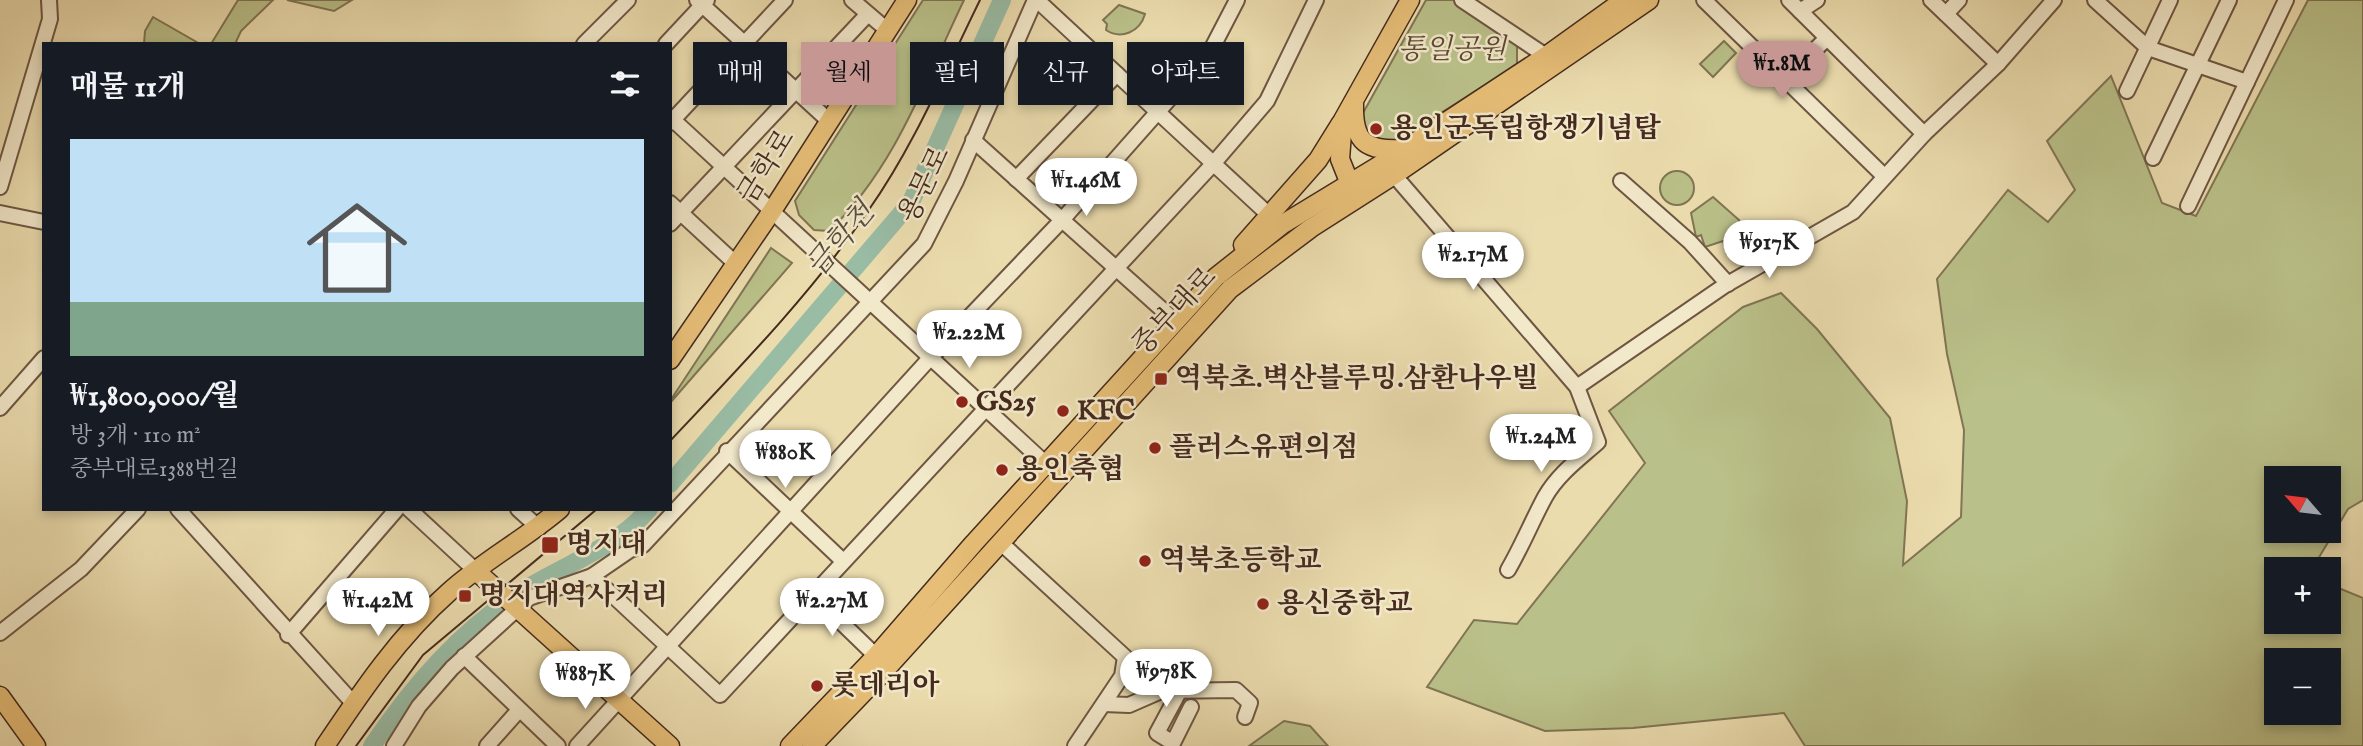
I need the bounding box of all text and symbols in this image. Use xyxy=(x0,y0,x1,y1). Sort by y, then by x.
park label: 통일공원 xyxy=(1398,33,1508,68)
chip: 매매 xyxy=(693,42,787,105)
chip: 월세 xyxy=(801,42,896,105)
chip: 필터 xyxy=(910,42,1004,105)
chip: 신규 xyxy=(1018,42,1113,105)
chip: 아파트 xyxy=(1127,42,1244,105)
pin: ₩1.8M xyxy=(1733,42,1831,101)
text: ₩1.8M xyxy=(1753,49,1811,78)
icon: filters xyxy=(606,65,644,103)
text: 매물 11개 xyxy=(70,69,186,107)
place label: 용인군독립항쟁기념탑 xyxy=(1390,112,1661,147)
marker: 용인군독립항쟁기념탑 xyxy=(1368,121,1384,137)
street label: 금학로 xyxy=(731,123,803,211)
street label: 용문로 xyxy=(891,141,959,229)
pin: ₩1.46M xyxy=(1029,158,1143,218)
text: ₩1.46M xyxy=(1051,166,1121,195)
icon: home xyxy=(294,185,420,311)
water label: 금학천 xyxy=(798,193,885,286)
pin: ₩917K xyxy=(1720,220,1818,280)
text: ₩917K xyxy=(1739,228,1799,257)
pin: ₩2.17M xyxy=(1416,232,1530,292)
text: ₩2.17M xyxy=(1438,240,1508,269)
street label: 중부대로 xyxy=(1125,260,1225,364)
pin: ₩2.22M xyxy=(912,310,1026,370)
text: ₩2.22M xyxy=(933,318,1005,347)
place label: 역북초.벽산블루밍.삼환나우빌 xyxy=(1175,362,1539,397)
marker: 역북초.벽산블루밍.삼환나우빌 xyxy=(1153,371,1169,387)
text: ₩1,800,000/월 xyxy=(70,378,239,416)
place label: GS25 xyxy=(976,385,1036,420)
marker: GS25 xyxy=(954,394,970,410)
place label: KFC xyxy=(1077,394,1135,429)
marker: KFC xyxy=(1055,403,1071,419)
pin: ₩1.24M xyxy=(1484,414,1598,474)
text: 방 3개 · 110 m² xyxy=(70,421,201,450)
text: ₩1.24M xyxy=(1506,422,1576,451)
pin: ₩880K xyxy=(736,430,834,490)
place label: 플러스유편의점 xyxy=(1169,431,1358,466)
text: ₩880K xyxy=(755,438,815,467)
marker: 플러스유편의점 xyxy=(1147,440,1163,456)
place label: 용인축협 xyxy=(1016,453,1124,488)
text: 중부대로1388번길 xyxy=(70,455,239,484)
marker: 용인축협 xyxy=(994,462,1010,478)
north arrow xyxy=(2264,466,2342,542)
map controls xyxy=(2264,466,2341,725)
place label: 명지대 xyxy=(566,528,647,563)
marker: 명지대 xyxy=(540,535,560,555)
place label: 역북초등학교 xyxy=(1159,544,1321,579)
marker: 역북초등학교 xyxy=(1137,553,1153,569)
button: + xyxy=(2264,557,2341,634)
pin: ₩1.42M xyxy=(321,578,435,638)
pin: ₩2.27M xyxy=(775,578,889,638)
place label: 명지대역사거리 xyxy=(479,579,668,614)
text: ₩1.42M xyxy=(343,586,413,615)
text: ₩2.27M xyxy=(796,586,868,615)
place label: 용신중학교 xyxy=(1277,587,1412,622)
marker: 명지대역사거리 xyxy=(457,588,473,604)
marker: 용신중학교 xyxy=(1255,596,1271,612)
button: − xyxy=(2264,648,2341,725)
pin: ₩978K xyxy=(1117,650,1215,709)
pin: ₩887K xyxy=(536,652,634,711)
text: ₩978K xyxy=(1136,657,1196,686)
text: ₩887K xyxy=(556,659,614,688)
place label: 롯데리아 xyxy=(831,669,940,704)
marker: 롯데리아 xyxy=(809,678,825,694)

